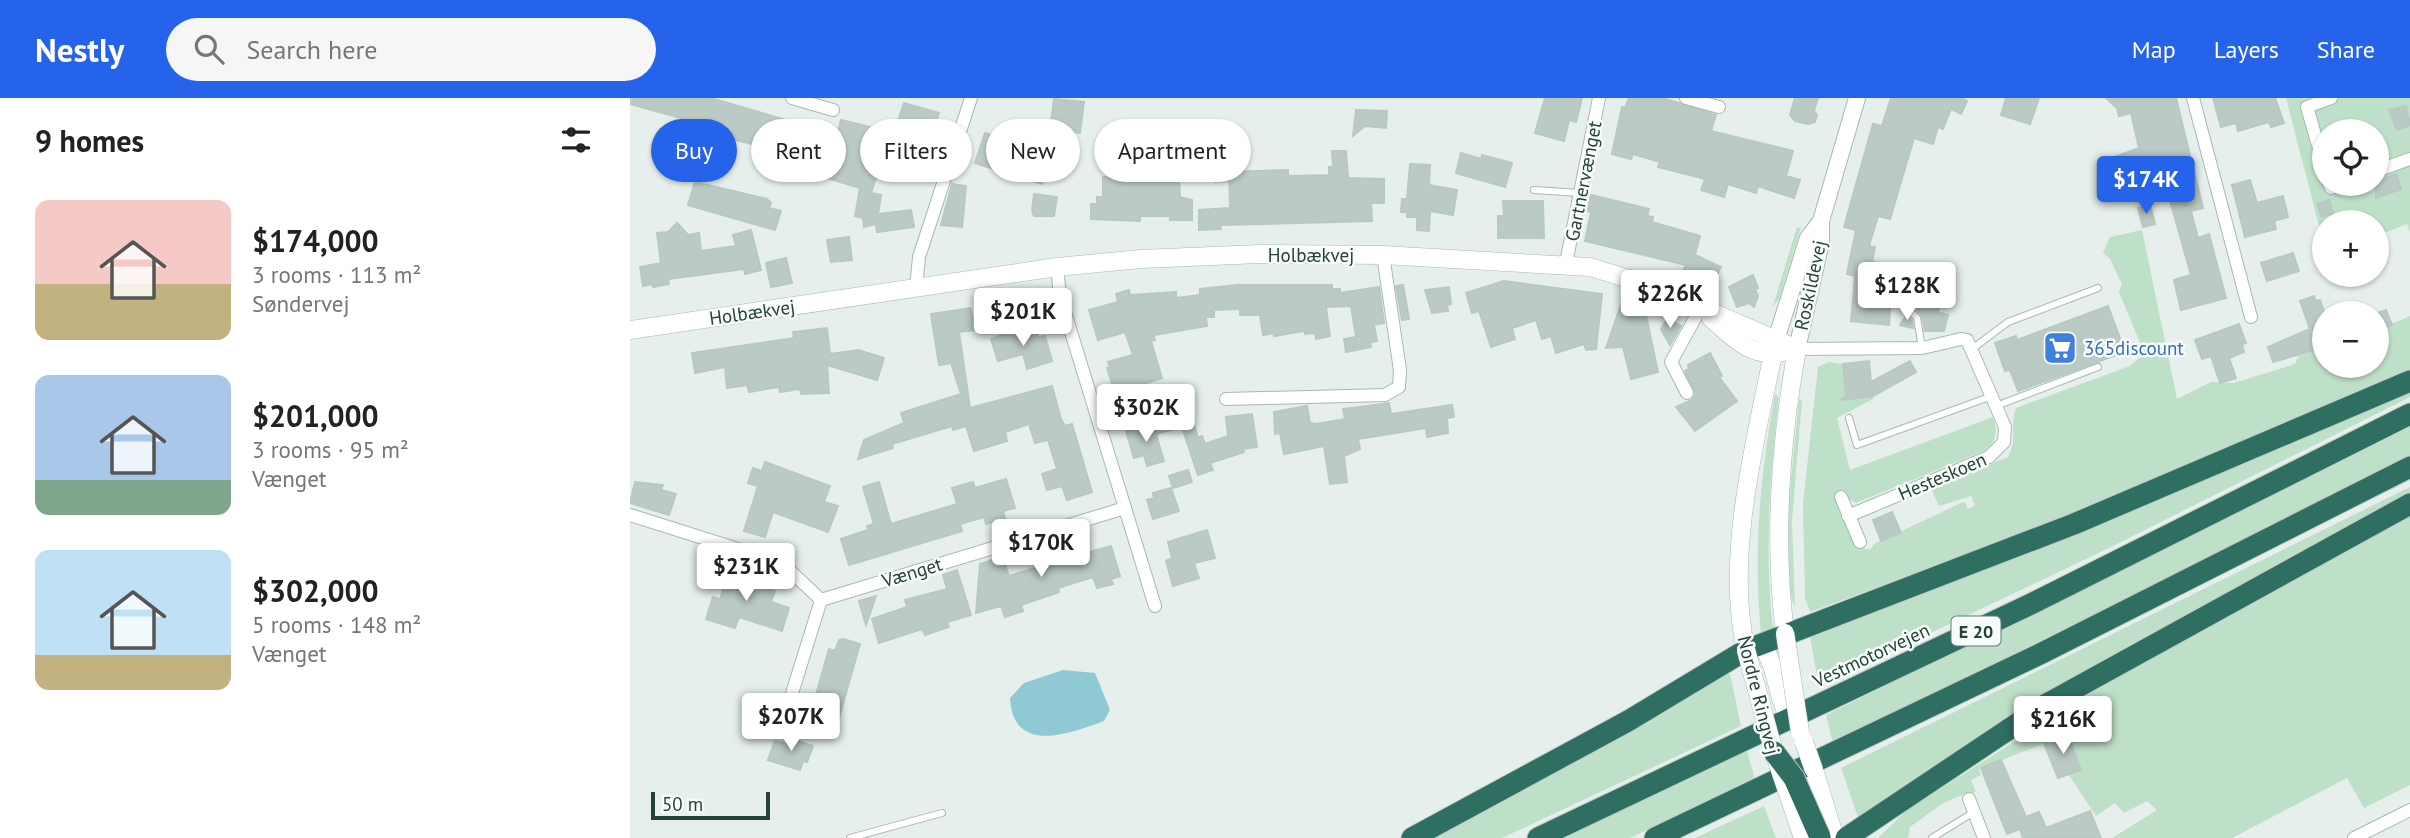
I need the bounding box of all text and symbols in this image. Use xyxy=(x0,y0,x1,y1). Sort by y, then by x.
search box xyxy=(166,18,656,81)
text: Nestly xyxy=(35,28,124,71)
icon: search xyxy=(190,30,228,68)
text: Search here xyxy=(246,33,378,66)
text: Map xyxy=(2132,34,2176,65)
text: Layers xyxy=(2214,34,2279,65)
text: Share xyxy=(2317,34,2375,65)
street label: Gartnervænget xyxy=(1560,118,1607,243)
chip: Buy xyxy=(651,119,737,182)
chip: Rent xyxy=(751,119,846,182)
chip: Filters xyxy=(860,119,972,182)
chip: New xyxy=(986,119,1080,182)
chip: Apartment xyxy=(1094,119,1251,182)
map controls xyxy=(2312,119,2389,378)
button: locate xyxy=(2312,119,2389,196)
text: 9 homes xyxy=(35,121,144,160)
icon: filters xyxy=(557,121,595,159)
pin: $174K xyxy=(2097,156,2195,216)
text: $174K xyxy=(2113,164,2179,193)
button: + xyxy=(2312,210,2389,287)
text: $174,000 xyxy=(252,221,379,260)
icon: home xyxy=(91,228,175,312)
street label: Roskildevej xyxy=(1789,238,1831,332)
street label: Holbækvej xyxy=(1268,243,1354,267)
text: 3 rooms · 113 m² xyxy=(252,260,421,289)
pin: $128K xyxy=(1858,262,1956,322)
text: $128K xyxy=(1874,270,1940,299)
pin: $226K xyxy=(1621,271,1719,330)
text: $226K xyxy=(1637,278,1703,307)
pin: $201K xyxy=(974,288,1072,348)
text: Søndervej xyxy=(252,289,350,318)
street label: Holbækvej xyxy=(707,294,797,330)
text: $201K xyxy=(990,296,1056,325)
button: − xyxy=(2312,301,2389,378)
supermarket icon: 365discount xyxy=(2041,329,2079,367)
place label: 365discount xyxy=(2084,336,2184,360)
pin: $302K xyxy=(1097,384,1195,444)
text: $302K xyxy=(1113,392,1179,421)
text: $201,000 xyxy=(252,396,379,435)
icon: home xyxy=(91,403,175,487)
text: 3 rooms · 95 m² xyxy=(252,435,409,464)
street label: Hesteskoen xyxy=(1894,447,1990,505)
text: Vænget xyxy=(252,464,327,493)
pin: $170K xyxy=(992,519,1090,579)
text: $170K xyxy=(1008,527,1074,556)
pin: $231K xyxy=(697,544,795,603)
text: $231K xyxy=(713,551,779,580)
street label: Vænget xyxy=(878,551,946,593)
text: $302,000 xyxy=(252,571,379,610)
icon: home xyxy=(91,578,175,662)
text: 5 rooms · 148 m² xyxy=(252,610,421,639)
road number: E 20 xyxy=(1952,616,2000,646)
street label: Vestmotorvejen xyxy=(1808,617,1933,693)
street label: Nordre Ringvej xyxy=(1733,633,1785,757)
text: Vænget xyxy=(252,639,327,668)
pin: $207K xyxy=(742,694,840,753)
pin: $216K xyxy=(2014,696,2112,756)
text: $207K xyxy=(758,701,824,730)
text: $216K xyxy=(2030,704,2096,733)
scale bar xyxy=(651,789,770,821)
text: 50 m xyxy=(662,792,703,816)

